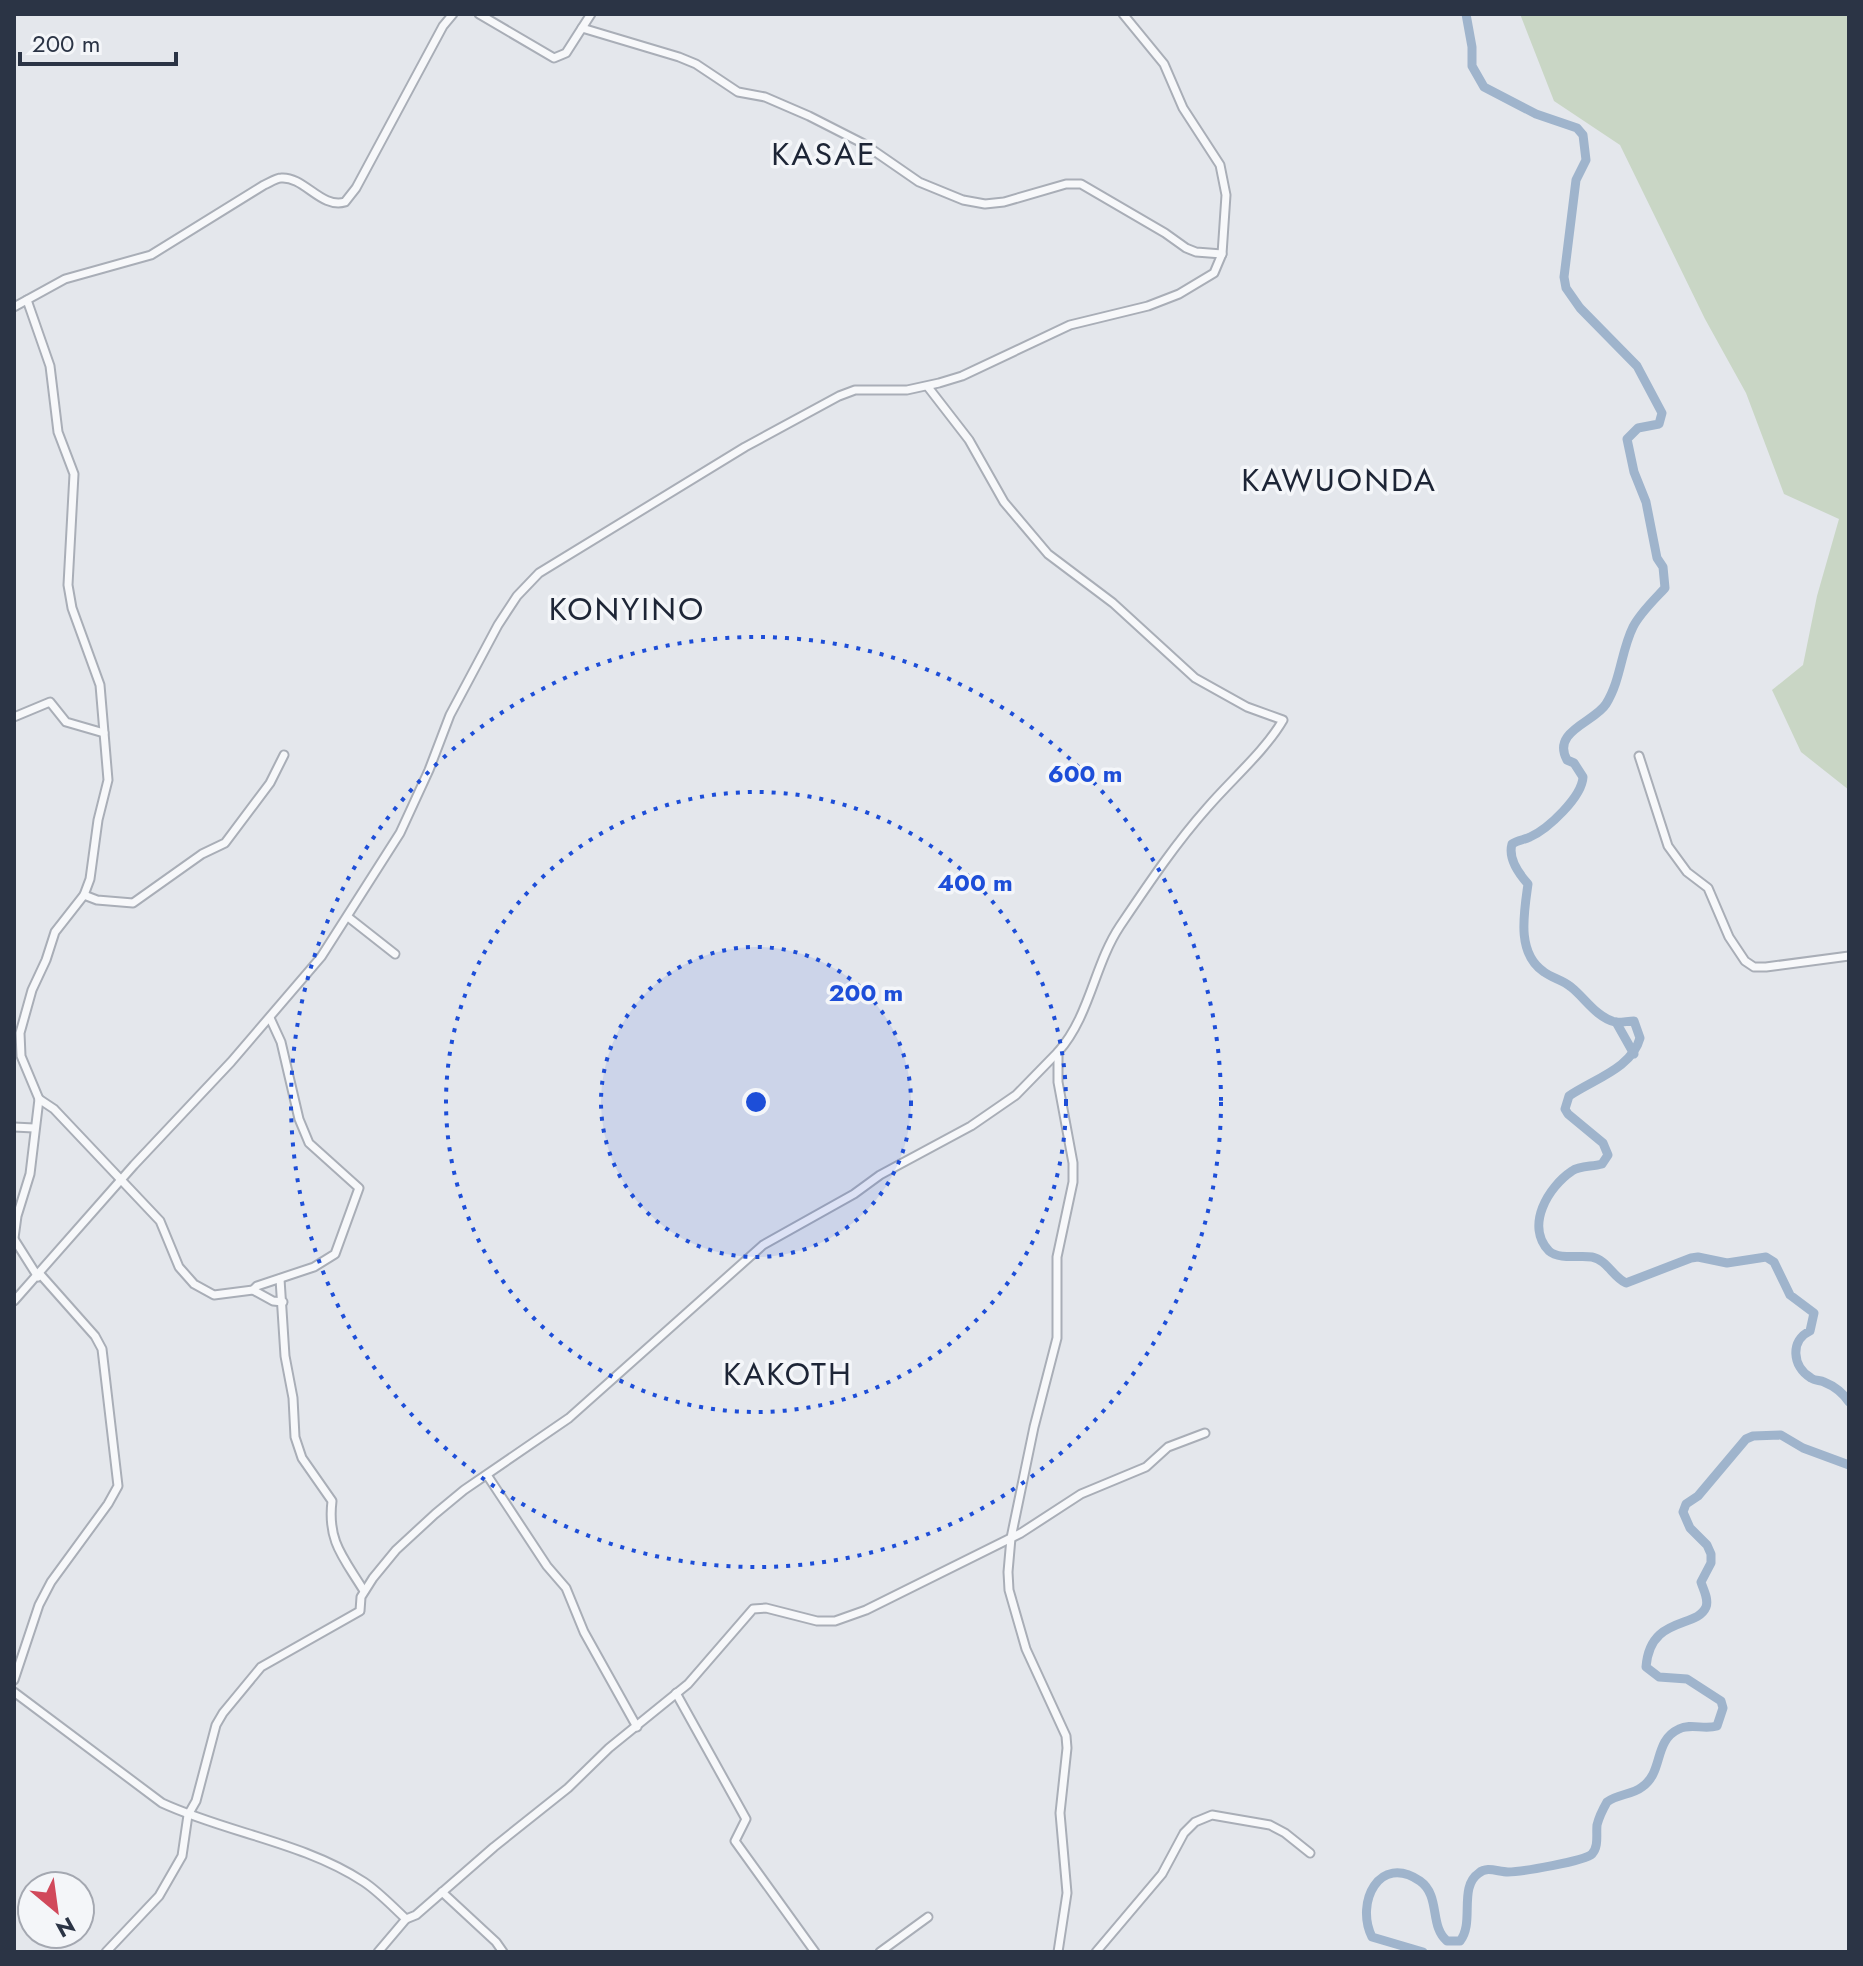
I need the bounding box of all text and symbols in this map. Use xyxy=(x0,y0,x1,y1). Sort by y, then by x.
scale bar xyxy=(20,16,176,66)
text: 200 m xyxy=(32,26,100,61)
district label: KASAE xyxy=(771,131,877,177)
district label: KAWUONDA xyxy=(1241,457,1437,503)
district label: KONYINO xyxy=(549,586,705,632)
text: 600 m xyxy=(1048,756,1122,791)
text: 400 m xyxy=(937,865,1013,900)
text: 200 m xyxy=(829,975,903,1010)
centre of rings xyxy=(742,1088,770,1116)
district label: KAKOTH xyxy=(723,1351,853,1397)
north arrow xyxy=(16,1870,96,1950)
text: N xyxy=(50,1909,81,1946)

